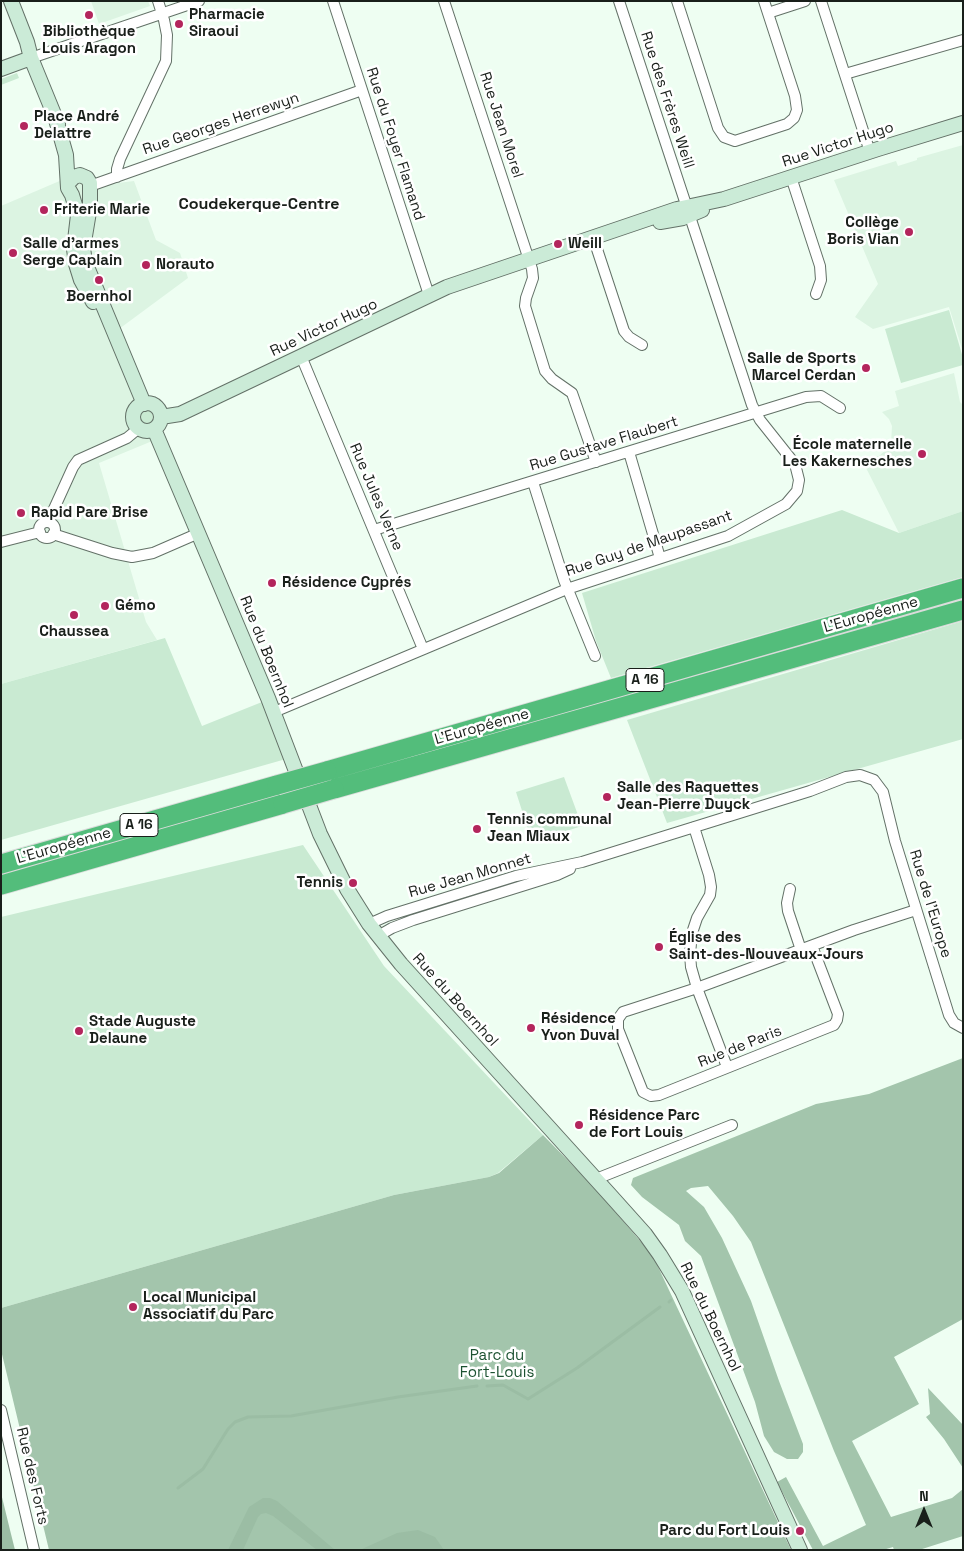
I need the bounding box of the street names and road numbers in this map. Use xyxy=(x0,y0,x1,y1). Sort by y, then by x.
street label: Rue des Frères Weill xyxy=(636,29,698,171)
street label: Rue du Foyer Flamand xyxy=(362,65,428,223)
street label: Rue Jean Morel xyxy=(475,70,527,180)
street label: Rue Georges Herrewyn xyxy=(141,89,301,159)
street label: Rue Victor Hugo xyxy=(780,118,896,172)
street label: Rue Victor Hugo xyxy=(267,295,381,361)
street label: Rue Gustave Flaubert xyxy=(528,413,680,475)
street label: Rue Jules Verne xyxy=(345,441,407,553)
street label: Rue Guy de Maupassant xyxy=(563,507,735,581)
street label: Rue du Boernhol xyxy=(235,593,297,711)
street label: L'Européenne xyxy=(822,593,920,637)
road number: A 16 xyxy=(626,668,664,692)
street label: L'Européenne xyxy=(433,705,531,749)
road number: A 16 xyxy=(120,814,158,836)
street label: L'Européenne xyxy=(15,824,113,868)
street label: Rue de l'Europe xyxy=(905,848,955,960)
street label: Rue Jean Monnet xyxy=(407,850,533,902)
street label: Rue du Boernhol xyxy=(408,950,502,1050)
street label: Rue de Paris xyxy=(696,1022,784,1072)
street label: Rue du Boernhol xyxy=(676,1260,744,1374)
street label: Rue des Forts xyxy=(12,1426,52,1526)

